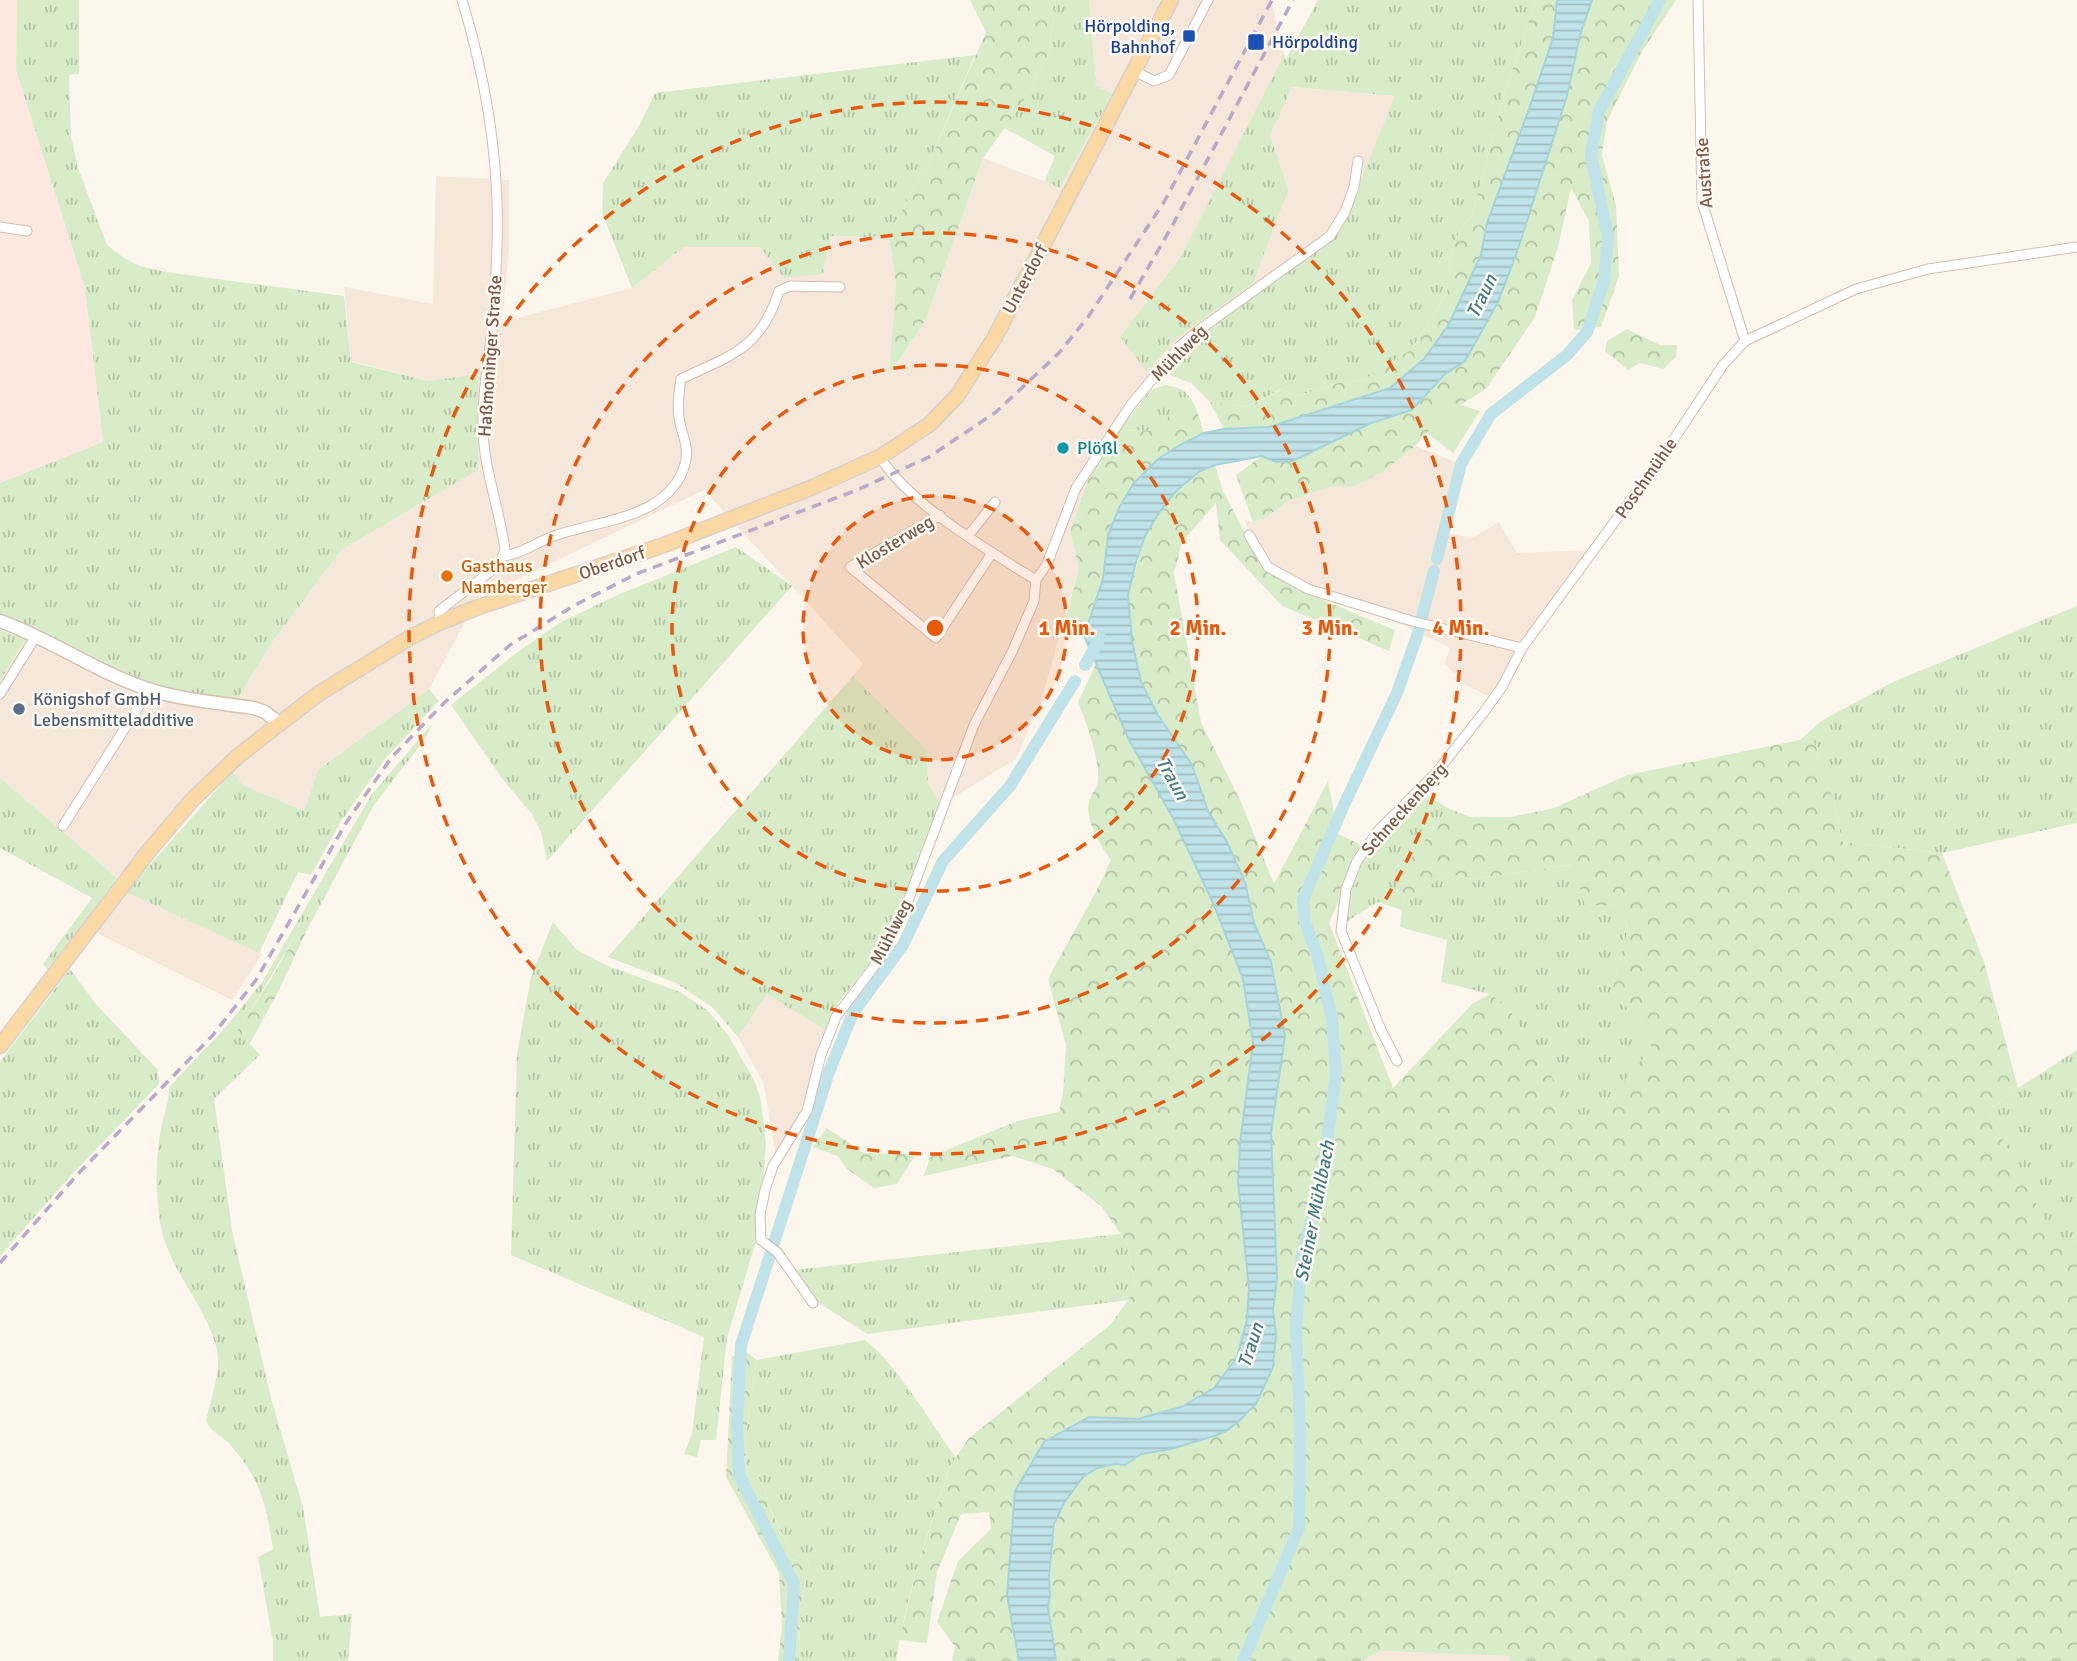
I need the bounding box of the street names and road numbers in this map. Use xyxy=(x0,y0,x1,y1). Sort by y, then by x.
street label: Austraße xyxy=(1691,137,1717,209)
street label: Unterdorf xyxy=(998,240,1053,318)
street label: Haßmoninger Straße xyxy=(473,274,507,438)
street label: Mühlweg xyxy=(1146,320,1212,386)
street label: Poschmühle xyxy=(1610,433,1682,523)
street label: Klosterweg xyxy=(852,510,938,574)
street label: Oberdorf xyxy=(576,541,649,585)
street label: Schneckenberg xyxy=(1356,758,1452,860)
street label: Mühlweg xyxy=(865,896,917,968)

